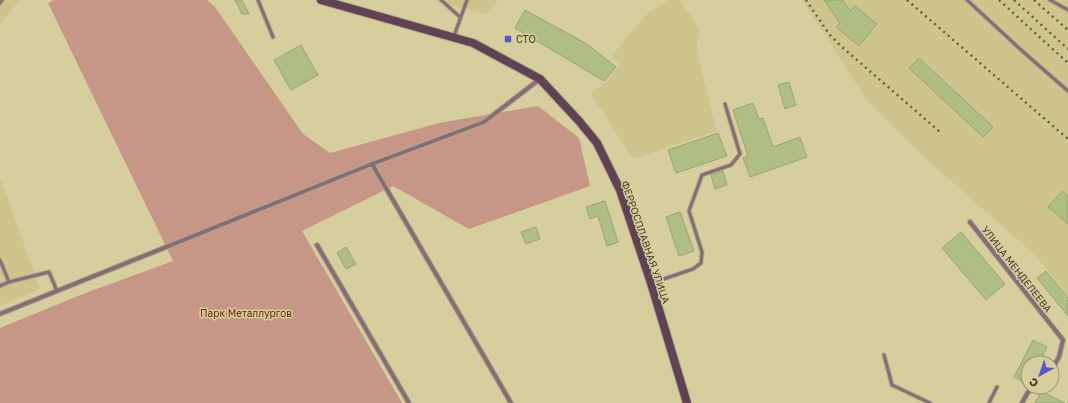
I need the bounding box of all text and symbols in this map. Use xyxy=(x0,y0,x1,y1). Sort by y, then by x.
place label: СТО xyxy=(516,33,536,45)
marker: СТО xyxy=(503,34,513,44)
street label: ФЕРРОСПЛАВНАЯ УЛИЦА xyxy=(619,179,673,305)
street label: УЛИЦА МЕНДЕЛЕЕВА xyxy=(980,223,1055,315)
park label: Парк Металлургов xyxy=(200,307,292,319)
north arrow xyxy=(1020,355,1060,395)
text: С xyxy=(1026,375,1040,391)

